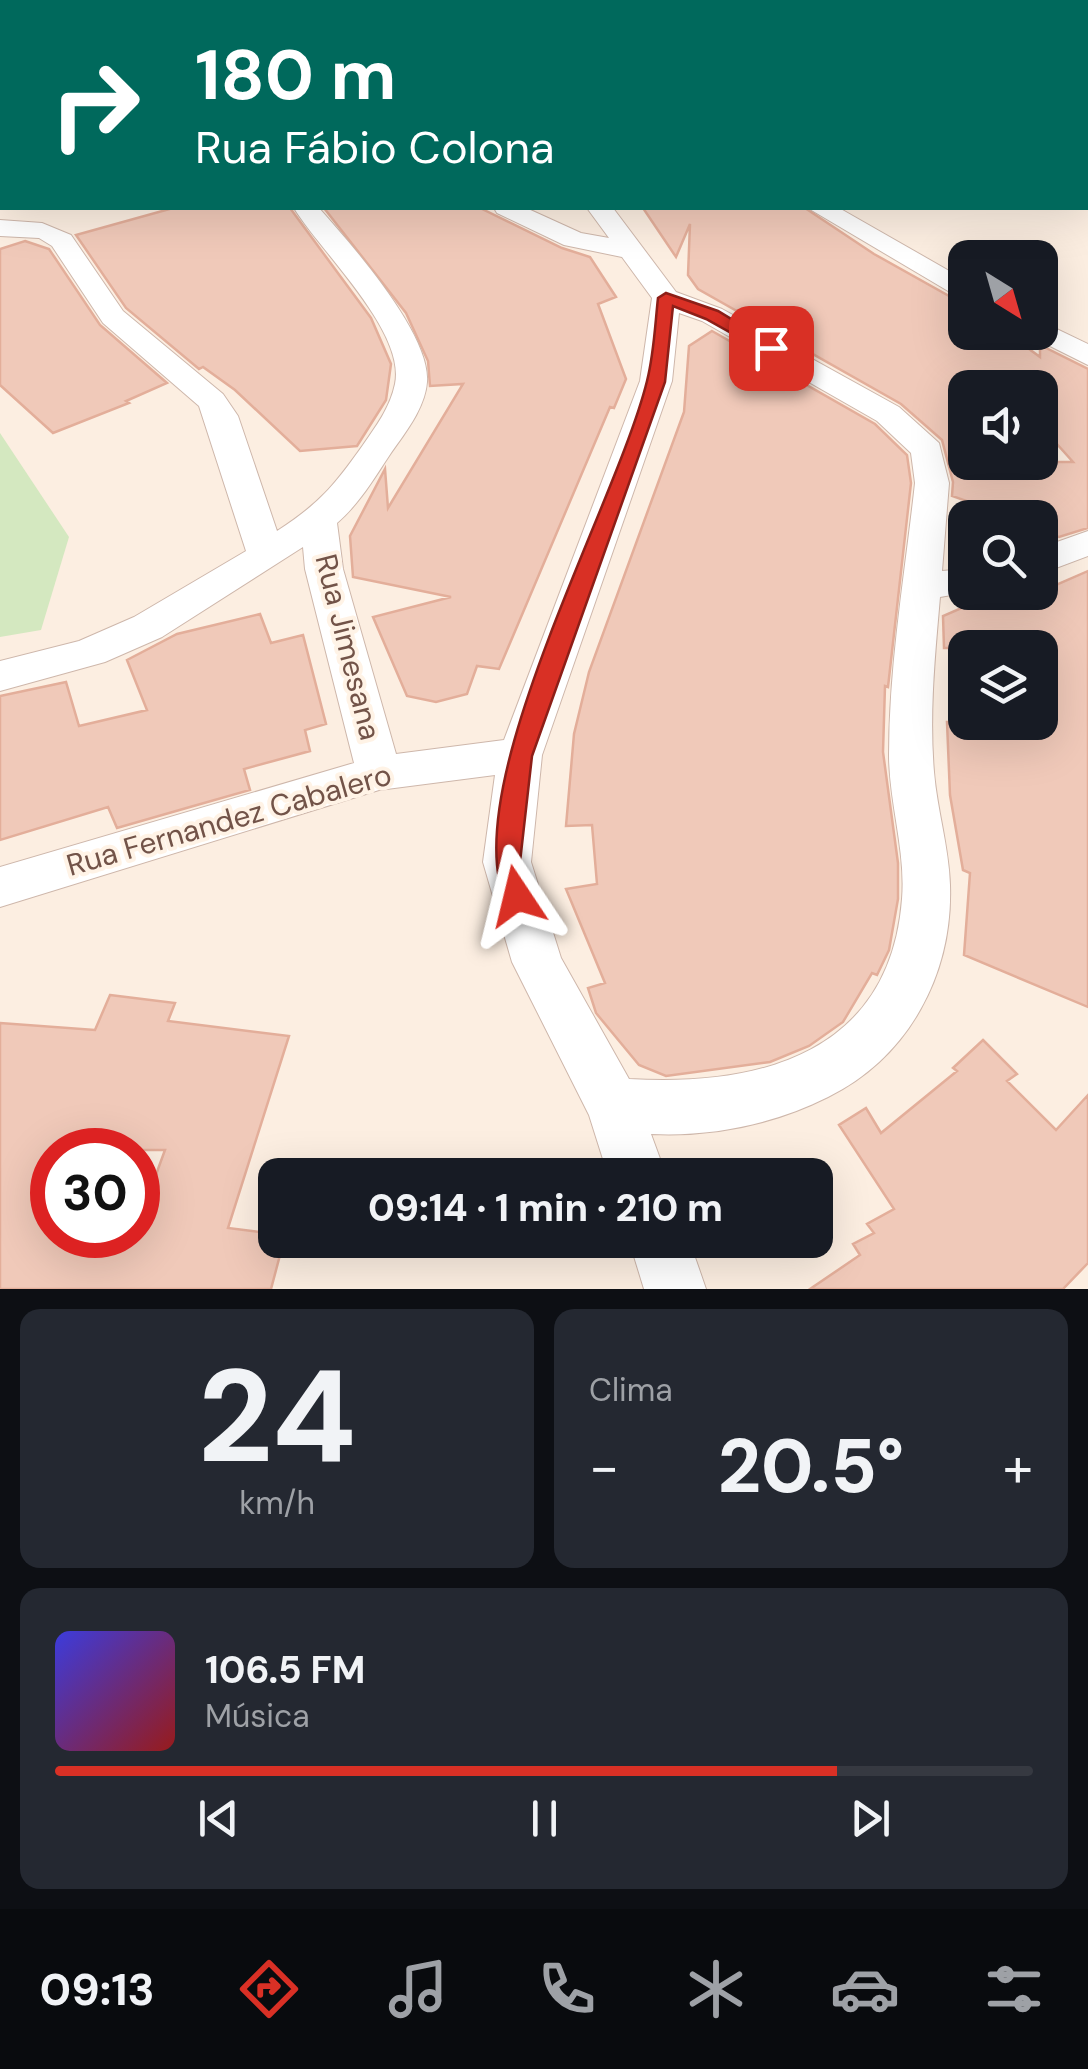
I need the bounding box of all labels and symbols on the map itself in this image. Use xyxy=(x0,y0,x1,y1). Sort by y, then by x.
north arrow xyxy=(948,240,1058,350)
pin xyxy=(729,306,814,391)
street label: Rua Jimesana xyxy=(307,550,390,744)
street label: Rua Fernandez Cabalero xyxy=(62,754,396,885)
position arrow xyxy=(465,844,569,948)
speed limit sign: 30 xyxy=(30,1128,160,1258)

